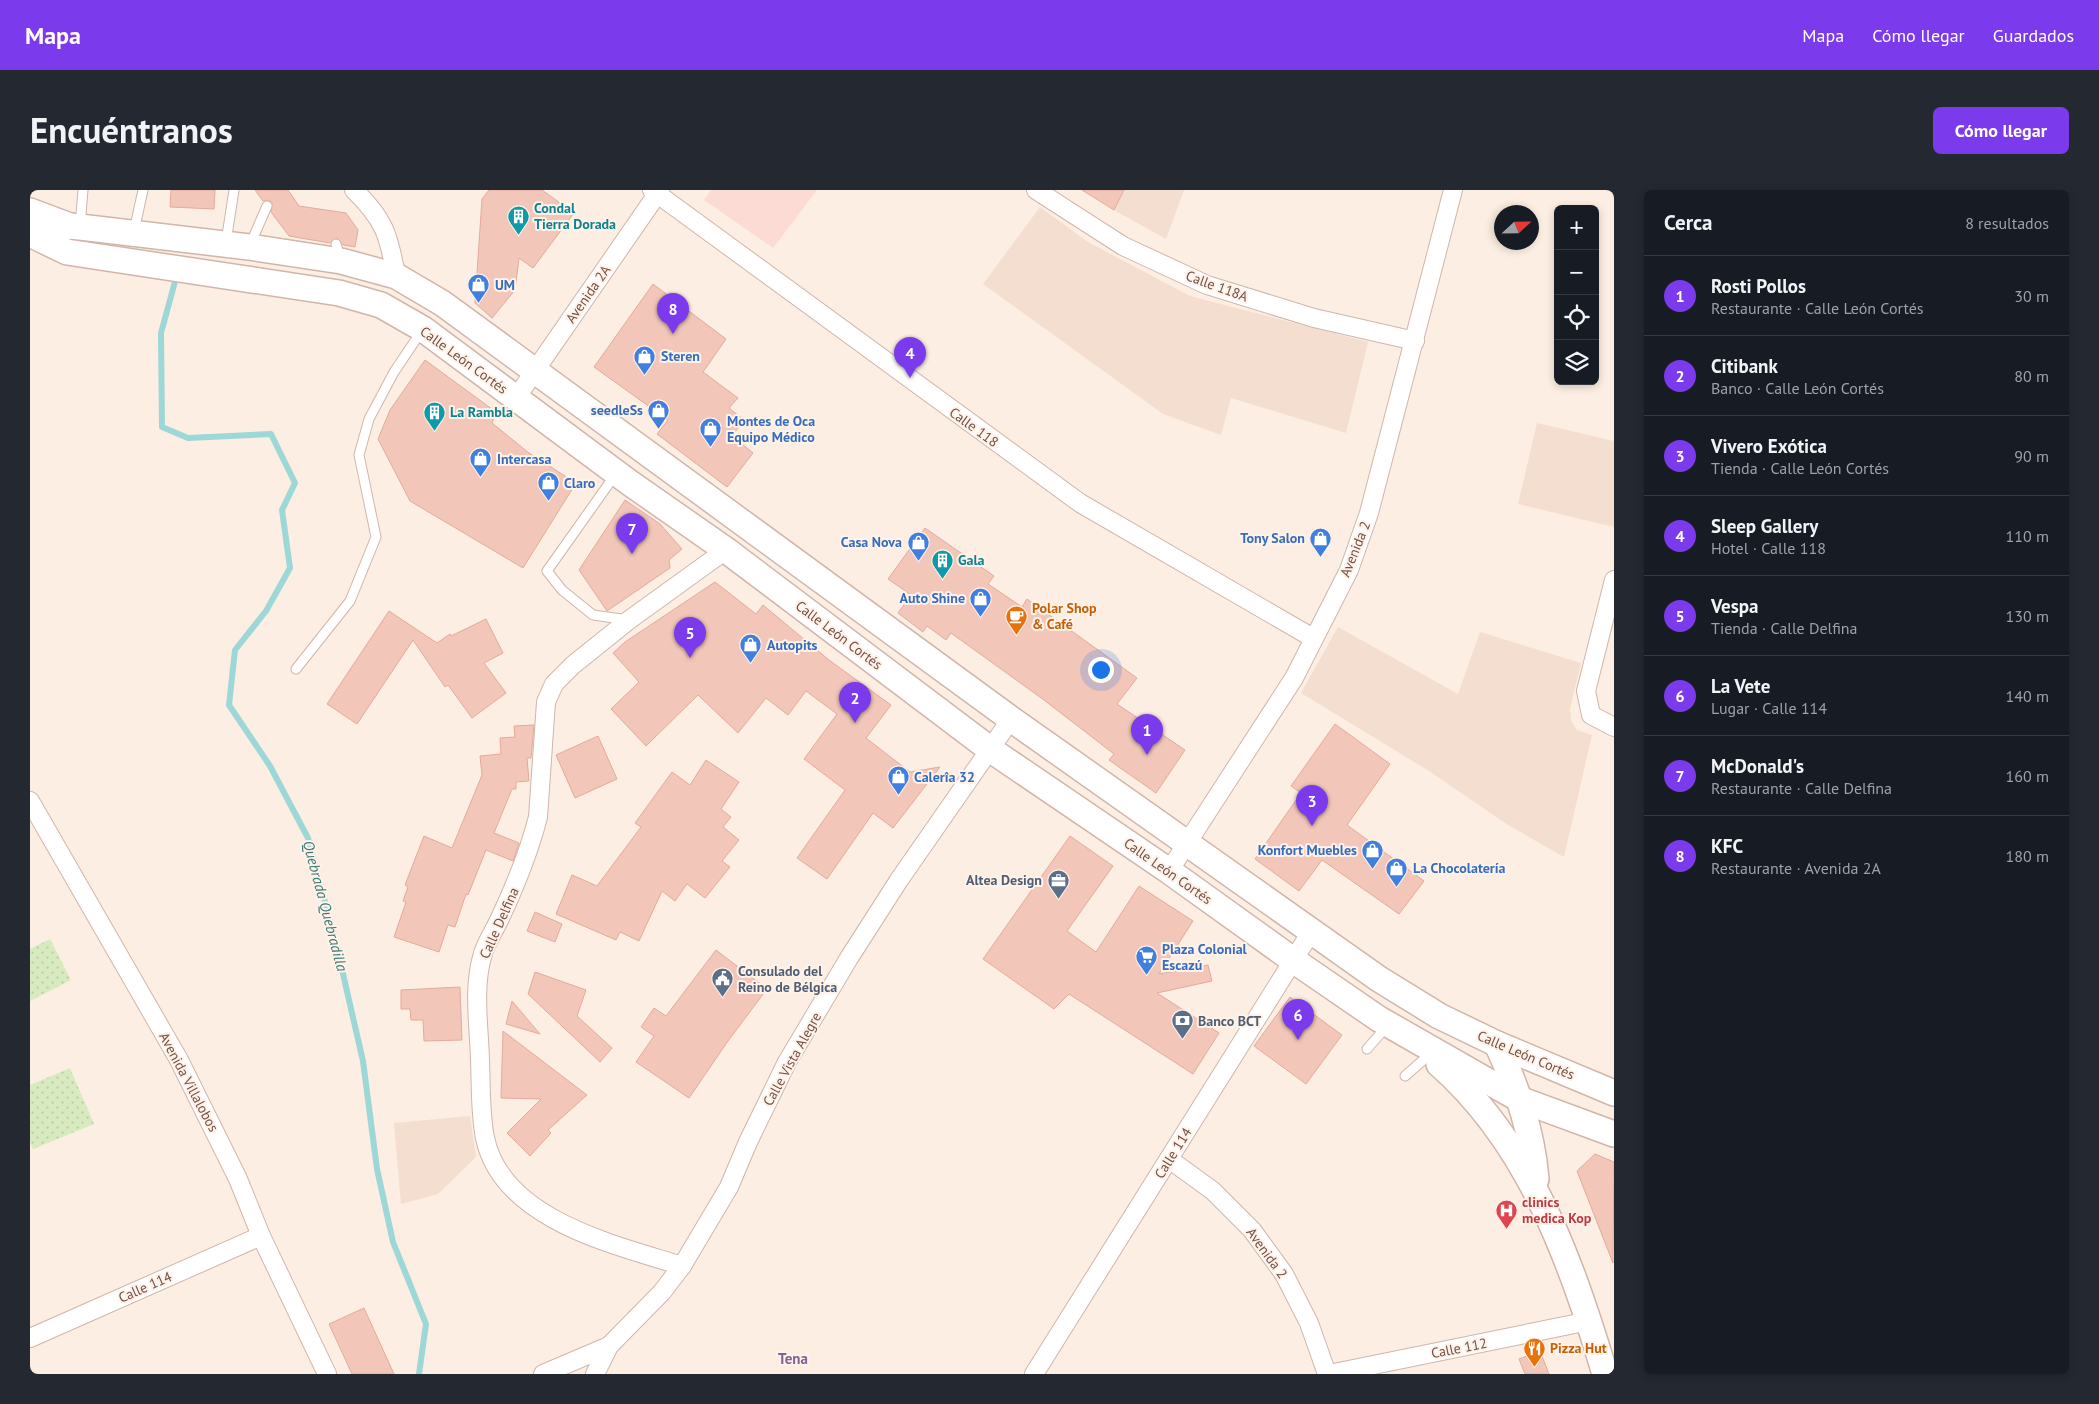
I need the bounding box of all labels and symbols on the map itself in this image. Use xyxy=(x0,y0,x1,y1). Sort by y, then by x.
place label: Condal Tierra Dorada xyxy=(534,199,616,233)
building icon: Condal Tierra Dorada xyxy=(506,204,530,235)
north arrow xyxy=(1494,205,1539,250)
street label: Avenida 2A xyxy=(561,261,615,327)
street label: Calle 118A xyxy=(1183,266,1251,306)
shop icon: UM xyxy=(467,273,491,304)
place label: UM xyxy=(495,276,515,294)
pin: 8 xyxy=(657,293,689,334)
street label: Calle León Cortés xyxy=(417,322,511,398)
pin: 4 xyxy=(894,337,926,378)
shop icon: Steren xyxy=(633,344,657,375)
place label: Steren xyxy=(661,347,700,365)
shop icon: seedleSs xyxy=(647,398,671,429)
building icon: La Rambla xyxy=(422,400,446,431)
place label: seedleSs xyxy=(591,401,643,419)
place label: La Rambla xyxy=(450,403,513,421)
street label: Calle 118 xyxy=(946,403,1002,451)
place label: Montes de Oca Equipo Médico xyxy=(727,412,815,446)
shop icon: Montes de Oca Equipo Médico xyxy=(699,417,723,448)
shop icon: Intercasa xyxy=(469,447,493,478)
place label: Intercasa xyxy=(497,450,551,468)
shop icon: Claro xyxy=(536,471,560,502)
place label: Claro xyxy=(564,474,596,492)
pin: 7 xyxy=(616,513,648,554)
street label: Avenida 2 xyxy=(1336,518,1374,580)
shop icon: Tony Salon xyxy=(1309,526,1333,557)
place label: Tony Salon xyxy=(1240,529,1305,547)
shop icon: Casa Nova xyxy=(906,530,930,561)
place label: Casa Nova xyxy=(841,533,902,551)
building icon: Gala xyxy=(930,548,954,579)
place label: Gala xyxy=(958,551,985,569)
shop icon: Auto Shine xyxy=(969,586,993,617)
place label: Auto Shine xyxy=(900,589,965,607)
street label: Calle León Cortés xyxy=(792,597,886,673)
place label: Polar Shop & Café xyxy=(1032,599,1097,633)
cafe icon: Polar Shop & Café xyxy=(1004,604,1028,635)
pin: 5 xyxy=(674,617,706,658)
shop icon: Autopits xyxy=(739,633,763,664)
place label: Autopits xyxy=(767,636,818,654)
your location xyxy=(1088,657,1114,683)
pin: 2 xyxy=(839,682,871,723)
pin: 1 xyxy=(1131,714,1163,755)
shop icon: Calerîa 32 xyxy=(886,765,910,796)
place label: Calerîa 32 xyxy=(914,768,975,786)
pin: 3 xyxy=(1296,785,1328,826)
street label: Calle León Cortés xyxy=(1120,834,1216,908)
water label: Quebrada Quebradilla xyxy=(299,838,352,974)
shop icon: Konfort Muebles xyxy=(1361,838,1385,869)
place label: Konfort Muebles xyxy=(1258,841,1357,859)
shop icon: La Chocolatería xyxy=(1385,856,1409,887)
place label: La Chocolatería xyxy=(1413,859,1505,877)
office icon: Altea Design xyxy=(1046,868,1070,899)
place label: Altea Design xyxy=(966,871,1042,889)
street label: Calle Delfina xyxy=(475,884,523,961)
place label: Plaza Colonial Escazú xyxy=(1162,940,1248,974)
supermarket icon: Plaza Colonial Escazú xyxy=(1134,945,1158,976)
place label: Consulado del Reino de Bélgica xyxy=(738,962,837,996)
public building icon: Consulado del Reino de Bélgica xyxy=(710,967,734,998)
pin: 6 xyxy=(1282,999,1314,1040)
street label: Calle Vista Alegre xyxy=(759,1009,825,1109)
bank icon: Banco BCT xyxy=(1170,1009,1194,1040)
place label: Banco BCT xyxy=(1198,1012,1261,1030)
street label: Calle León Cortés xyxy=(1475,1026,1577,1084)
street label: Avenida Villalobos xyxy=(155,1029,223,1135)
street label: Calle 114 xyxy=(1150,1124,1196,1182)
place label: clinics medica Kop xyxy=(1522,1193,1592,1227)
hospital icon: clinics medica Kop xyxy=(1494,1198,1518,1229)
street label: Avenida 2 xyxy=(1242,1224,1292,1282)
street label: Calle 114 xyxy=(115,1267,175,1307)
street label: Calle 112 xyxy=(1429,1334,1489,1362)
restaurant icon: Pizza Hut xyxy=(1522,1336,1546,1367)
place label: Pizza Hut xyxy=(1550,1339,1607,1357)
district label: Tena xyxy=(778,1349,808,1368)

